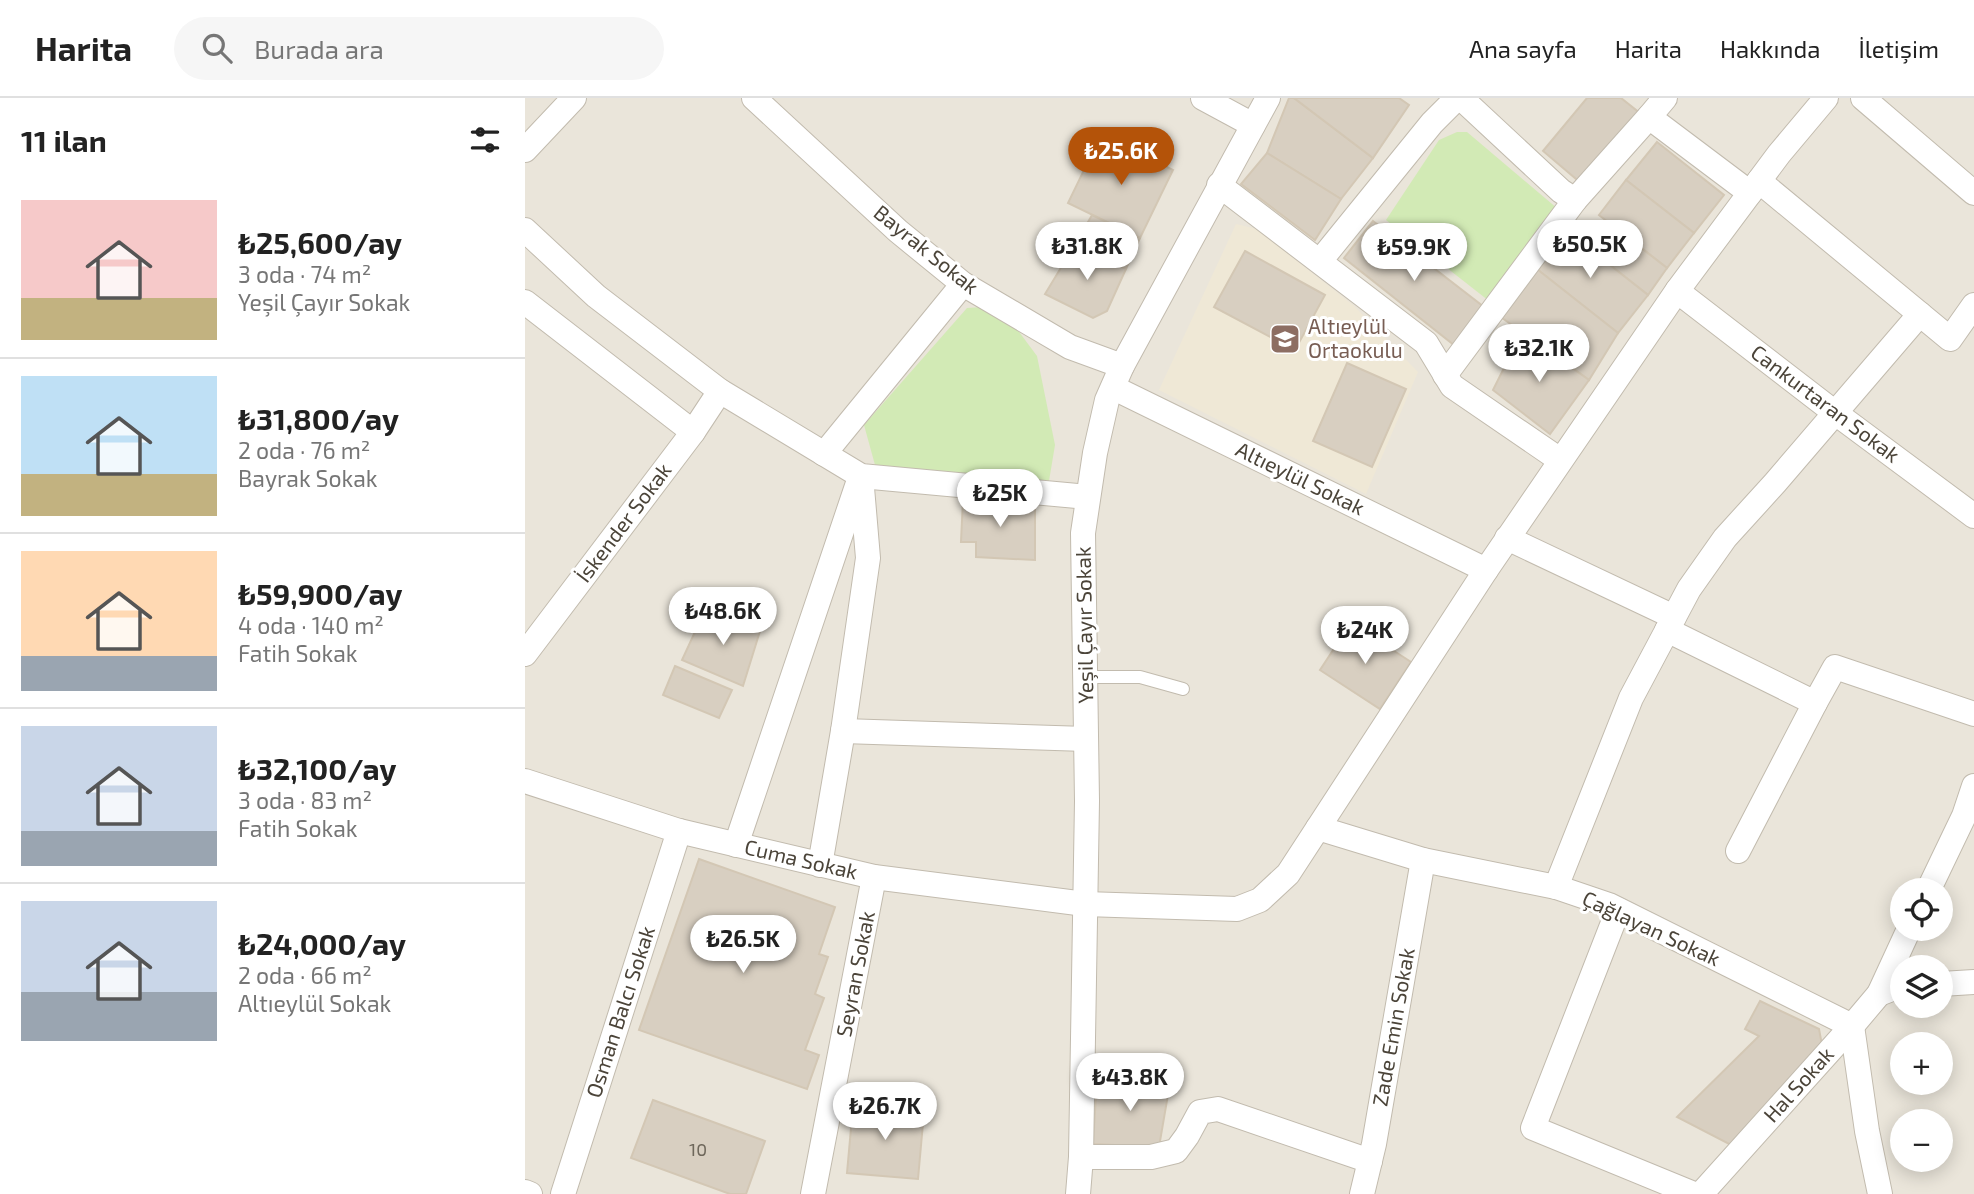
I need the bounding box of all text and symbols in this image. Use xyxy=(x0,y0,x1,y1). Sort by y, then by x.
search box xyxy=(174,17,664,80)
text: Harita xyxy=(35,28,132,68)
icon: search xyxy=(198,29,236,67)
text: Burada ara xyxy=(254,33,384,64)
text: Ana sayfa xyxy=(1469,34,1577,63)
text: Harita xyxy=(1615,34,1682,63)
text: Hakkında xyxy=(1720,34,1820,63)
text: İletişim xyxy=(1858,34,1939,63)
icon: filters xyxy=(466,121,504,159)
text: 11 ilan xyxy=(21,122,107,158)
pin: ₺25.6K xyxy=(1064,127,1178,187)
text: ₺25.6K xyxy=(1084,136,1158,164)
street label: Bayrak Sokak xyxy=(870,199,985,299)
pin: ₺50.5K xyxy=(1533,220,1647,280)
pin: ₺31.8K xyxy=(1030,222,1144,282)
pin: ₺59.9K xyxy=(1357,223,1471,283)
text: ₺25,600/ay xyxy=(238,224,402,260)
icon: home xyxy=(77,228,161,312)
text: ₺50.5K xyxy=(1553,229,1627,257)
text: ₺31.8K xyxy=(1051,231,1123,259)
text: ₺59.9K xyxy=(1377,232,1451,260)
text: 3 oda · 74 m² xyxy=(238,260,371,288)
text: Yeşil Çayır Sokak xyxy=(238,288,410,316)
place label: Altıeylül Ortaokulu xyxy=(1308,313,1403,362)
school or university icon: Altıeylül Ortaokulu xyxy=(1268,322,1302,356)
pin: ₺32.1K xyxy=(1482,324,1596,384)
text: ₺32.1K xyxy=(1504,333,1574,361)
street label: Cankurtaran Sokak xyxy=(1747,339,1905,467)
text: ₺31,800/ay xyxy=(238,400,399,436)
icon: home xyxy=(77,404,161,488)
text: 2 oda · 76 m² xyxy=(238,436,370,464)
street label: Altıeylül Sokak xyxy=(1232,436,1369,520)
street label: İskender Sokak xyxy=(570,457,676,587)
text: Bayrak Sokak xyxy=(238,464,378,492)
pin: ₺25K xyxy=(959,470,1041,529)
text: ₺25K xyxy=(973,478,1027,506)
street label: Yeşil Çayır Sokak xyxy=(1070,546,1099,704)
text: ₺59,900/ay xyxy=(238,575,402,611)
icon: home xyxy=(77,579,161,663)
pin: ₺48.6K xyxy=(666,588,780,647)
text: ₺48.6K xyxy=(685,596,761,624)
pin: ₺24K xyxy=(1324,606,1406,666)
text: 4 oda · 140 m² xyxy=(238,611,384,639)
text: ₺24K xyxy=(1337,615,1393,643)
text: Fatih Sokak xyxy=(238,639,358,667)
text: ₺32,100/ay xyxy=(238,750,397,786)
icon: home xyxy=(77,754,161,838)
text: 3 oda · 83 m² xyxy=(238,786,372,814)
text: Fatih Sokak xyxy=(238,814,358,842)
street label: Cuma Sokak xyxy=(742,833,861,884)
map controls xyxy=(1890,878,1953,1172)
button: locate xyxy=(1890,878,1953,941)
street label: Çağlayan Sokak xyxy=(1578,885,1725,972)
street label: Seyran Sokak xyxy=(830,908,879,1039)
pin: ₺26.5K xyxy=(686,916,800,975)
street label: Osman Balcı Sokak xyxy=(580,922,659,1101)
text: ₺26.5K xyxy=(706,924,780,952)
text: ₺24,000/ay xyxy=(238,925,406,961)
icon: home xyxy=(77,929,161,1013)
street label: Zade Emin Sokak xyxy=(1366,945,1419,1108)
button: layers xyxy=(1890,955,1953,1018)
text: 2 oda · 66 m² xyxy=(238,961,372,989)
text: Altıeylül Sokak xyxy=(238,989,391,1017)
button: + xyxy=(1890,1032,1953,1095)
street label: Hal Sokak xyxy=(1758,1041,1838,1127)
pin: ₺43.8K xyxy=(1073,1054,1187,1113)
text: ₺43.8K xyxy=(1092,1062,1168,1090)
pin: ₺26.7K xyxy=(828,1082,942,1142)
text: ₺26.7K xyxy=(849,1091,921,1119)
button: − xyxy=(1890,1109,1953,1172)
house number: 10 xyxy=(689,1138,707,1160)

